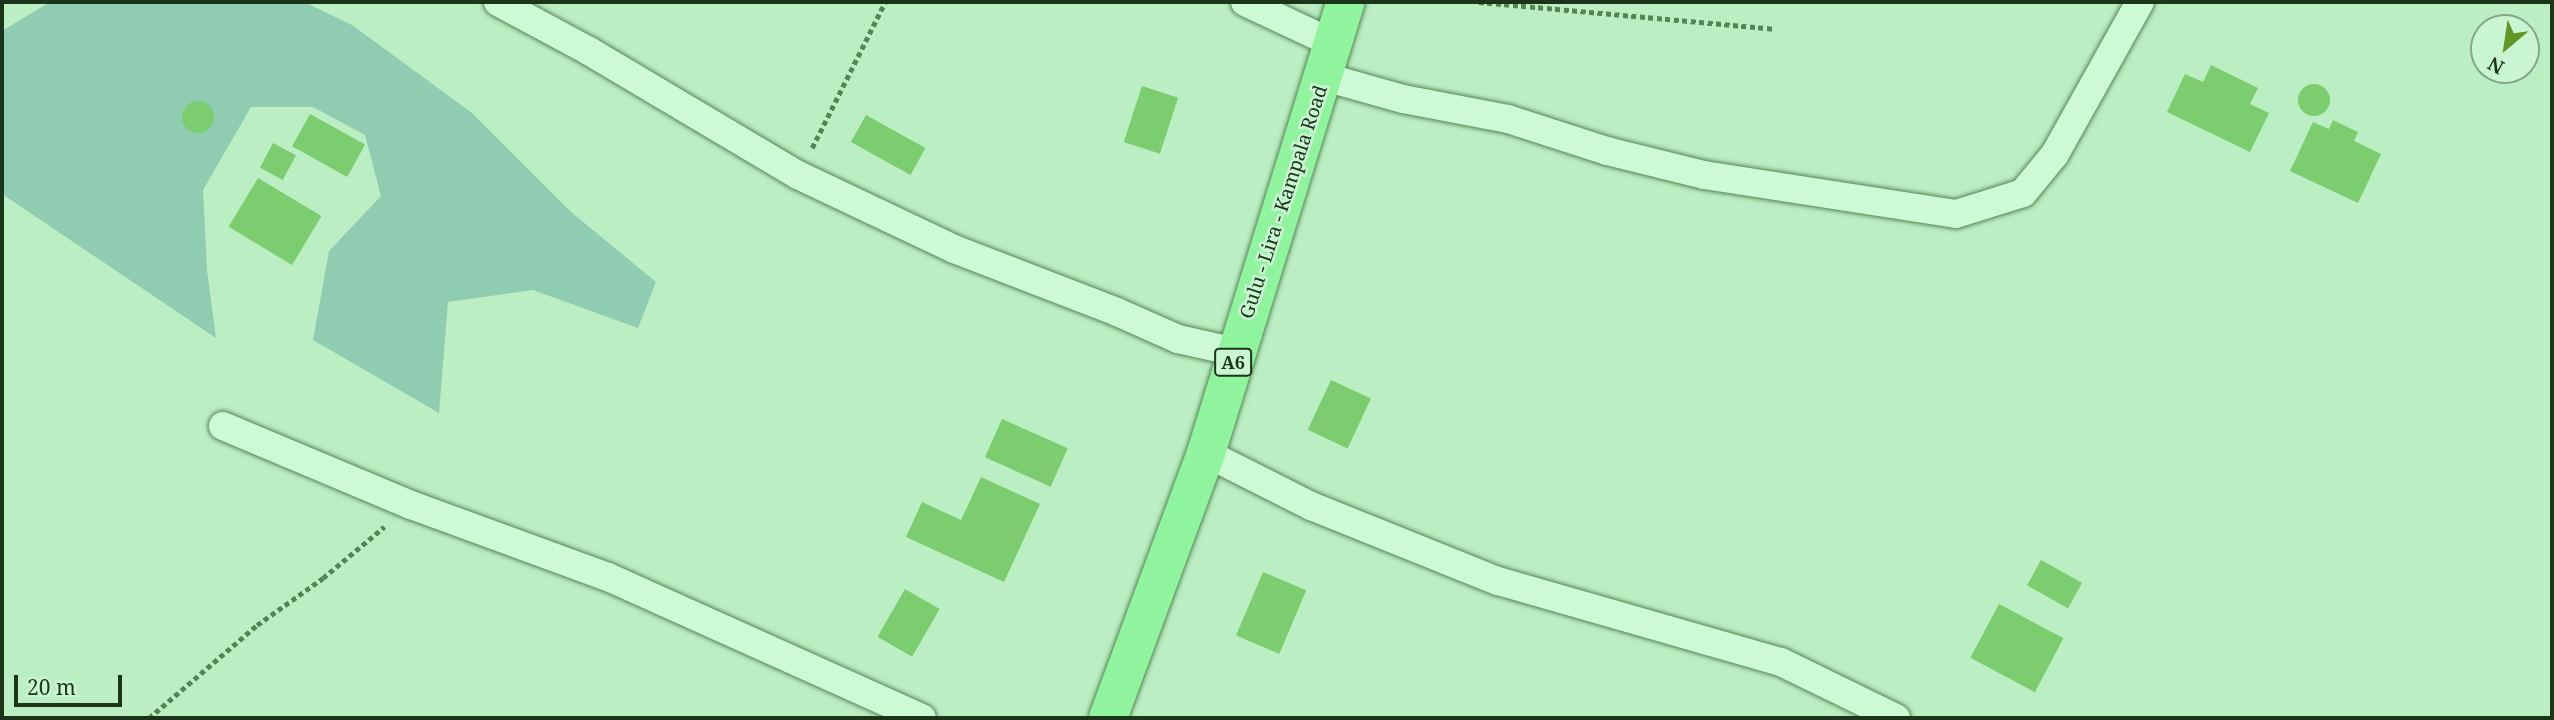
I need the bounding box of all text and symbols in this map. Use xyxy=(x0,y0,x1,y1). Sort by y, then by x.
north arrow xyxy=(2470,14,2540,84)
text: N xyxy=(2483,51,2509,81)
street label: Gulu - Lira - Kampala Road xyxy=(1235,82,1333,322)
road number: A6 xyxy=(1214,348,1252,376)
scale bar xyxy=(18,660,126,704)
text: 20 m xyxy=(27,673,76,701)

